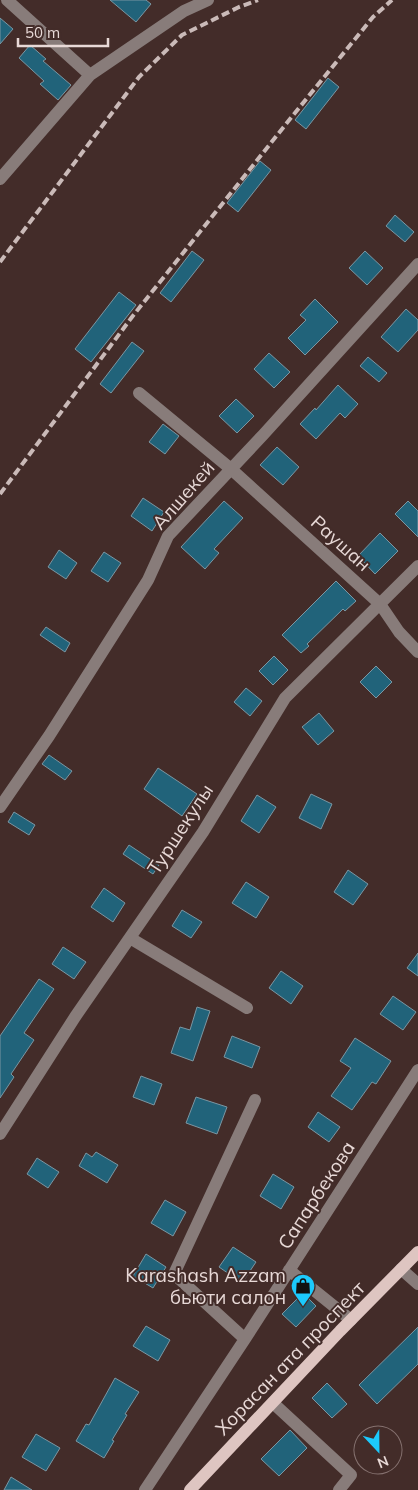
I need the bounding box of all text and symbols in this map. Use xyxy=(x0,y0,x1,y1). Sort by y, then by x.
scale bar xyxy=(18,15,108,47)
text: 50 m xyxy=(25,23,60,42)
street label: Алшекей xyxy=(147,456,219,534)
street label: Раушан xyxy=(306,510,376,576)
street label: Туршекулы xyxy=(142,779,218,879)
street label: Сапарбекова xyxy=(272,1136,360,1254)
place label: Karashash Azzam бьюти салон xyxy=(125,1263,286,1309)
shop icon: Karashash Azzam бьюти салон xyxy=(290,1273,316,1307)
street label: Хорасан ата проспект xyxy=(210,1276,370,1440)
north arrow xyxy=(353,1425,403,1475)
text: N xyxy=(375,1452,391,1472)

